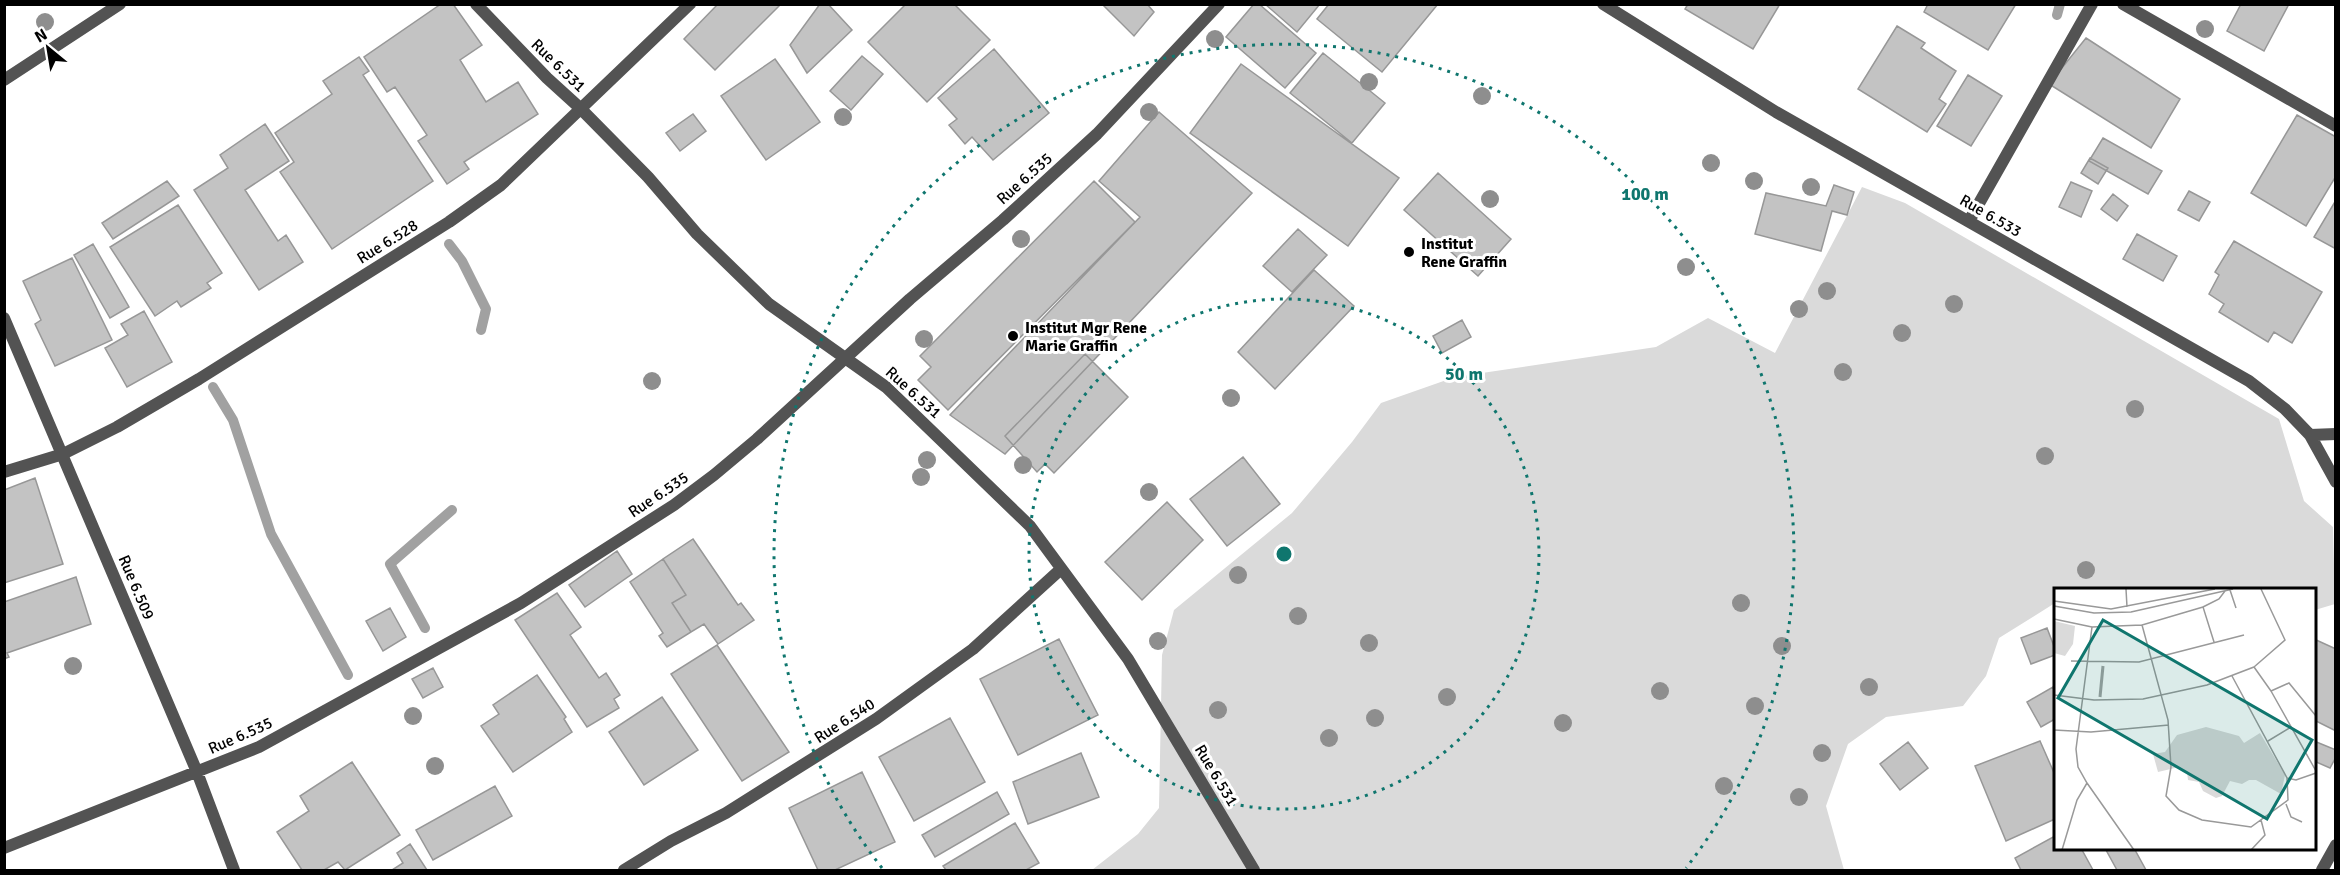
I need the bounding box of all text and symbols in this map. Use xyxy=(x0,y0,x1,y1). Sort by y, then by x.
north arrow xyxy=(18,18,78,78)
text: N xyxy=(31,24,51,47)
street label: Rue 6.531 xyxy=(527,35,590,97)
street label: Rue 6.535 xyxy=(993,148,1057,209)
text: 100 m xyxy=(1621,183,1669,205)
street label: Rue 6.533 xyxy=(1956,190,2025,242)
street label: Rue 6.528 xyxy=(353,215,422,268)
place label: Institut Rene Graffin xyxy=(1421,234,1507,272)
marker: Institut Rene Graffin xyxy=(1402,245,1416,259)
place label: Institut Mgr Rene Marie Graffin xyxy=(1025,318,1147,356)
marker: Institut Mgr Rene Marie Graffin xyxy=(1006,329,1020,343)
street label: Rue 6.531 xyxy=(881,362,945,423)
text: 50 m xyxy=(1445,363,1483,385)
street label: Rue 6.535 xyxy=(625,467,692,522)
centre of rings xyxy=(1274,544,1294,564)
street label: Rue 6.509 xyxy=(114,552,159,623)
inset map xyxy=(2054,588,2316,851)
street label: Rue 6.540 xyxy=(810,694,879,748)
street label: Rue 6.535 xyxy=(205,713,276,759)
street label: Rue 6.531 xyxy=(1190,741,1242,810)

